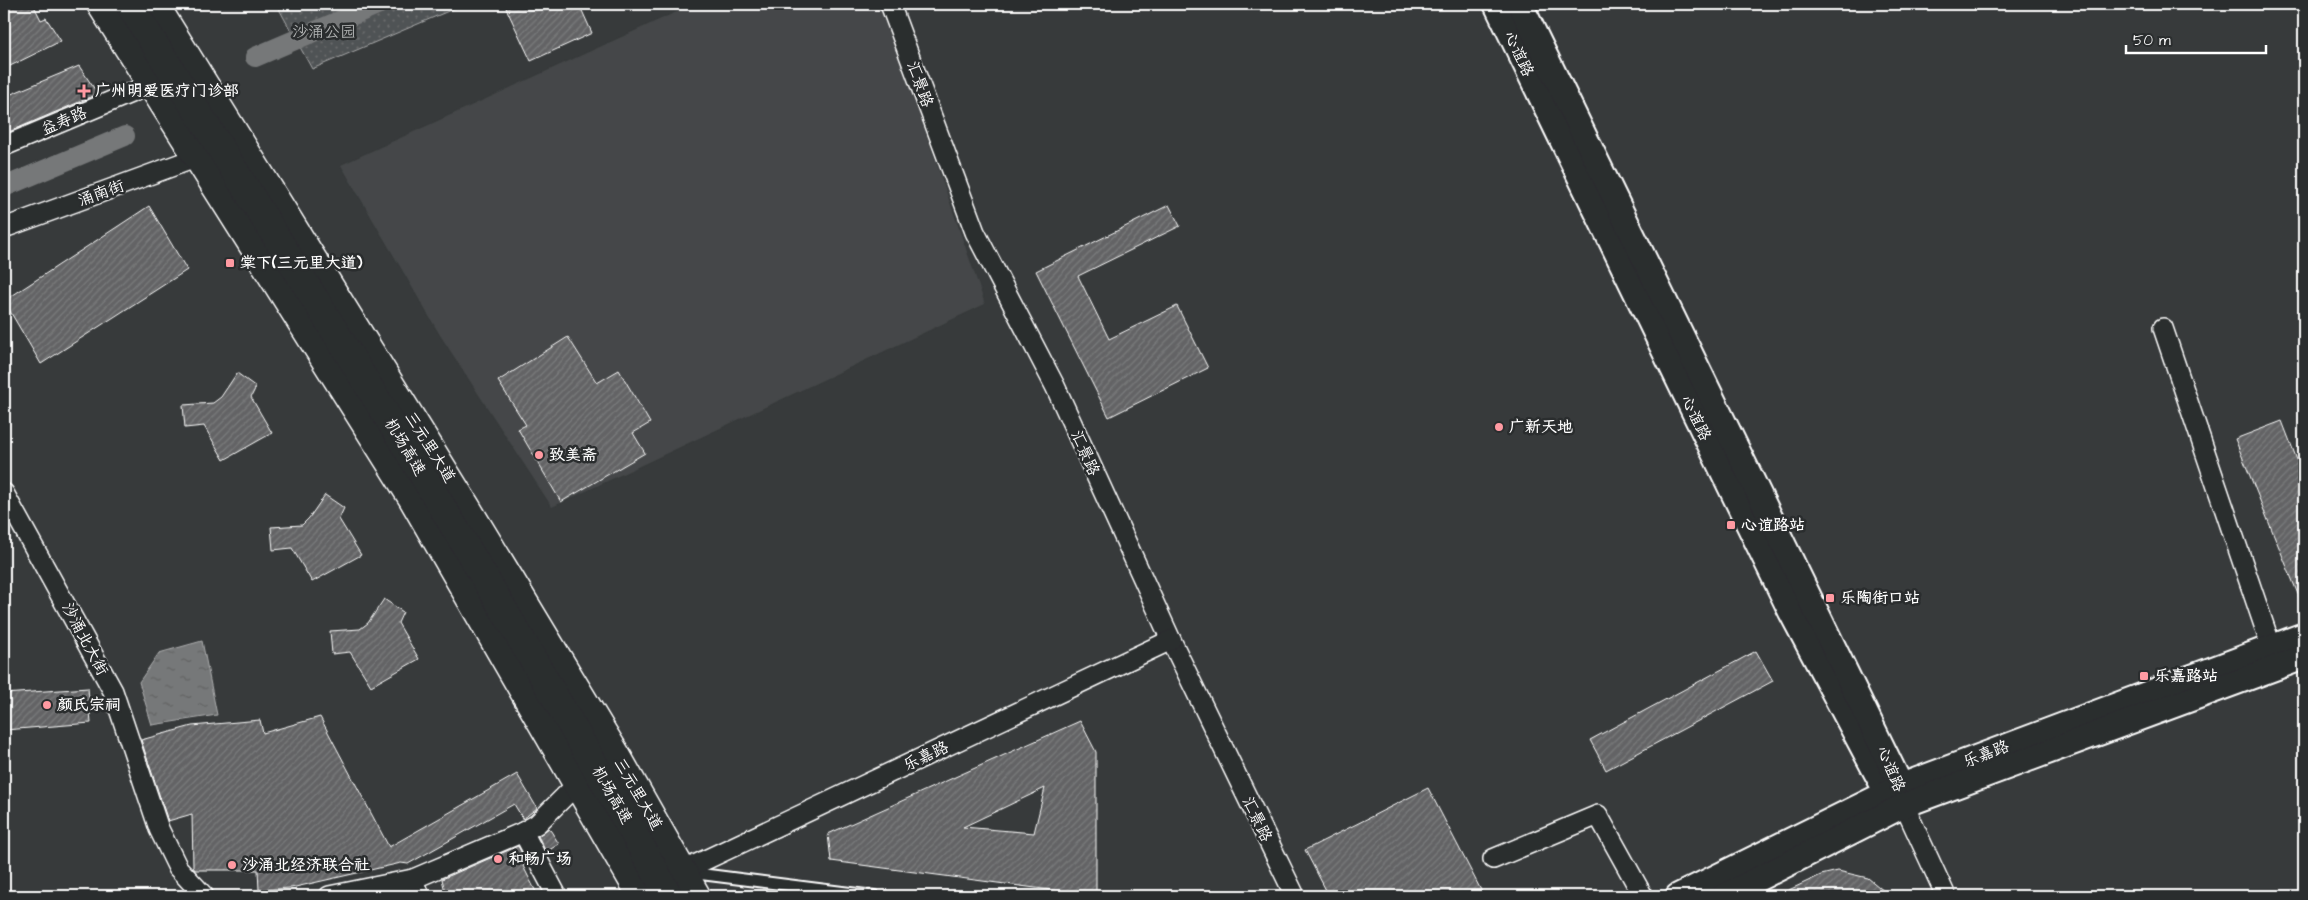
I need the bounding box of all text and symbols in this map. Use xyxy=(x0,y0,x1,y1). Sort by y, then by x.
park label: 沙涌公园 xyxy=(292,21,356,43)
scale bar xyxy=(2126,22,2266,54)
street label: 心谊路 xyxy=(1499,28,1539,80)
text: 50 m xyxy=(2133,30,2171,51)
street label: 汇景路 xyxy=(901,58,939,110)
place label: 广州明爱医疗门诊部 xyxy=(95,80,239,102)
marker: 广州明爱医疗门诊部 xyxy=(77,84,91,98)
street label: 益寿路 xyxy=(38,101,90,141)
street label: 涌南街 xyxy=(75,174,127,212)
place label: 棠下(三元里大道) xyxy=(240,252,363,274)
marker: 棠下(三元里大道) xyxy=(224,257,236,269)
street label: 心谊路 xyxy=(1676,392,1716,444)
street label: 三元里大道 xyxy=(399,407,461,487)
street label: 机场高速 xyxy=(379,414,431,480)
place label: 广新天地 xyxy=(1509,416,1573,438)
marker: 广新天地 xyxy=(1493,421,1505,433)
street label: 汇景路 xyxy=(1065,427,1105,479)
place label: 致美斋 xyxy=(549,444,597,466)
marker: 致美斋 xyxy=(533,449,545,461)
place label: 心谊路站 xyxy=(1741,514,1805,536)
marker: 心谊路站 xyxy=(1725,519,1737,531)
place label: 乐陶街口站 xyxy=(1840,587,1920,609)
marker: 乐陶街口站 xyxy=(1824,592,1836,604)
street label: 沙涌北大街 xyxy=(57,599,113,679)
place label: 乐嘉路站 xyxy=(2154,665,2218,687)
marker: 乐嘉路站 xyxy=(2138,670,2150,682)
place label: 颜氏宗祠 xyxy=(57,694,121,716)
marker: 颜氏宗祠 xyxy=(41,699,53,711)
street label: 乐嘉路 xyxy=(1960,735,2012,773)
street label: 乐嘉路 xyxy=(900,736,952,776)
street label: 心谊路 xyxy=(1871,743,1911,795)
street label: 三元里大道 xyxy=(608,754,668,834)
street label: 机场高速 xyxy=(586,762,638,828)
street label: 汇景路 xyxy=(1237,793,1277,845)
place label: 和畅广场 xyxy=(508,848,572,870)
marker: 和畅广场 xyxy=(492,853,504,865)
place label: 沙涌北经济联合社 xyxy=(242,854,370,876)
marker: 沙涌北经济联合社 xyxy=(226,859,238,871)

